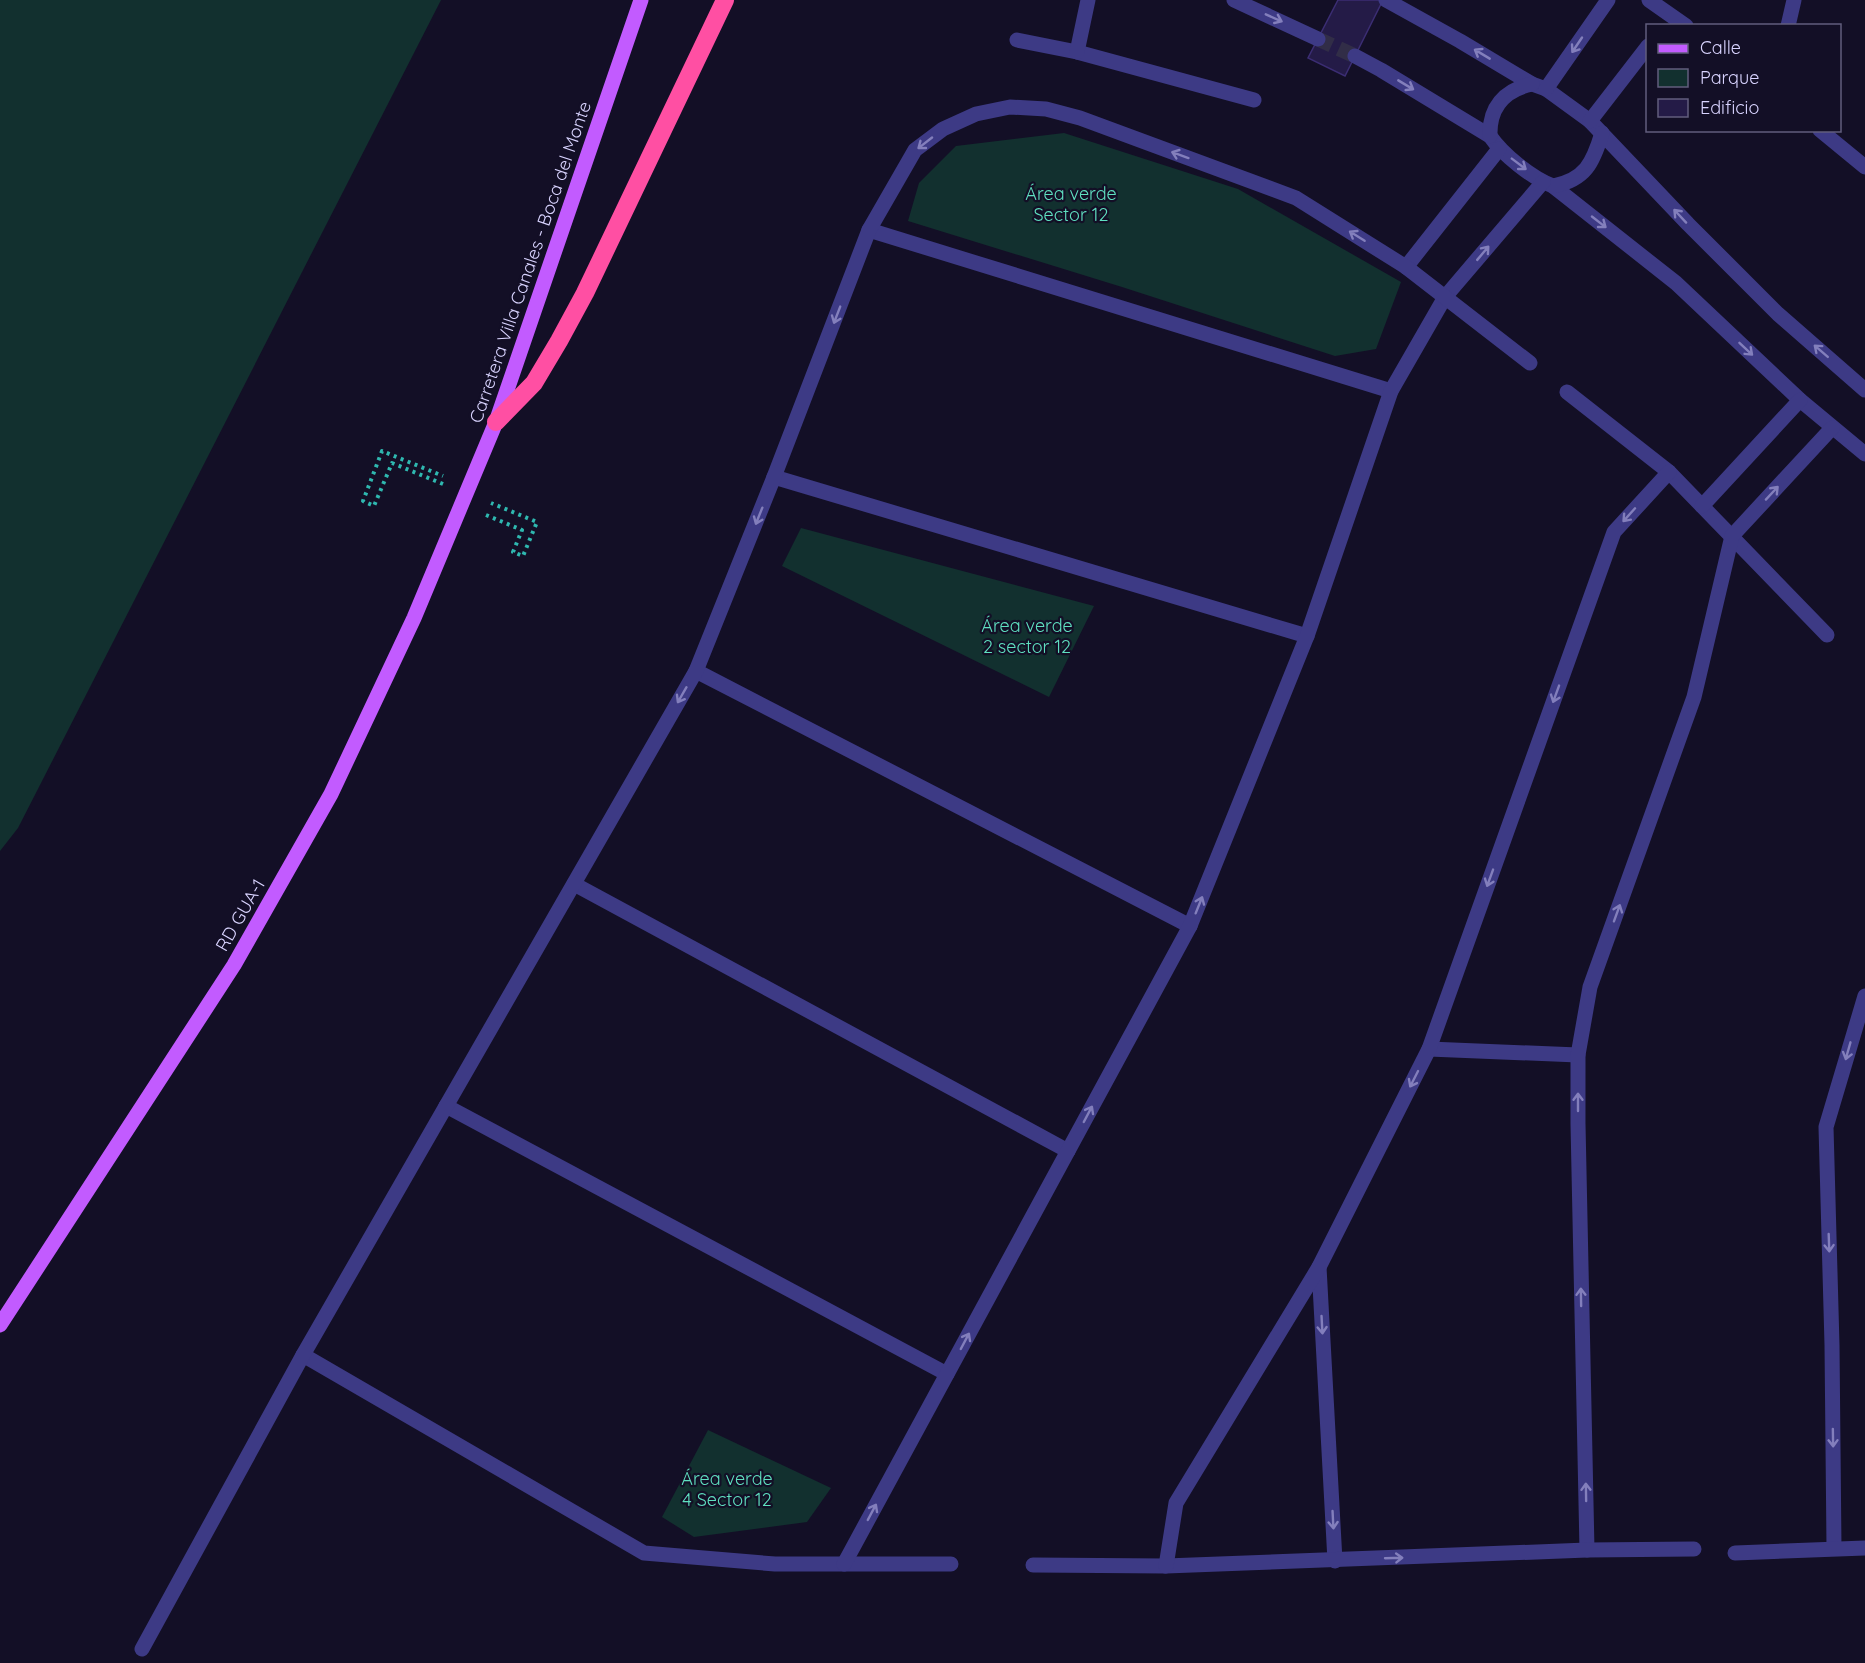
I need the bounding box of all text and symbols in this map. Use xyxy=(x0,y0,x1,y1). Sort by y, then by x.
one-way arrow xyxy=(1264,13,1282,24)
legend xyxy=(1646,24,1841,132)
one-way arrow xyxy=(1571,36,1583,52)
text: Calle xyxy=(1700,36,1741,59)
one-way arrow xyxy=(1474,47,1491,59)
text: Parque xyxy=(1700,66,1759,89)
one-way arrow xyxy=(1397,79,1414,91)
text: Edificio xyxy=(1700,96,1759,119)
street label: Carretera Villa Canales - Boca del Monte xyxy=(464,98,596,426)
one-way arrow xyxy=(918,136,934,149)
one-way arrow xyxy=(1171,149,1190,160)
one-way arrow xyxy=(1511,158,1527,171)
park label: Área verde Sector 12 xyxy=(1025,182,1117,226)
one-way arrow xyxy=(1674,209,1688,224)
one-way arrow xyxy=(1591,216,1607,229)
one-way arrow xyxy=(1348,229,1365,242)
one-way arrow xyxy=(1476,245,1489,261)
one-way arrow xyxy=(830,305,841,323)
one-way arrow xyxy=(1739,342,1754,357)
one-way arrow xyxy=(1814,344,1829,358)
one-way arrow xyxy=(1765,485,1779,500)
one-way arrow xyxy=(752,506,763,525)
one-way arrow xyxy=(1622,507,1636,522)
park label: Área verde 2 sector 12 xyxy=(981,614,1073,658)
one-way arrow xyxy=(1549,684,1560,703)
one-way arrow xyxy=(676,686,688,703)
one-way arrow xyxy=(1484,868,1495,886)
street label: RD GUA-1 xyxy=(210,875,270,955)
one-way arrow xyxy=(1194,896,1205,914)
one-way arrow xyxy=(1612,904,1623,923)
one-way arrow xyxy=(1842,1042,1853,1061)
one-way arrow xyxy=(1408,1070,1419,1088)
one-way arrow xyxy=(1572,1093,1584,1113)
one-way arrow xyxy=(1082,1106,1094,1123)
one-way arrow xyxy=(1823,1233,1834,1253)
one-way arrow xyxy=(1576,1288,1587,1308)
one-way arrow xyxy=(1317,1315,1328,1335)
one-way arrow xyxy=(959,1333,971,1350)
one-way arrow xyxy=(1827,1428,1839,1448)
park label: Área verde 4 Sector 12 xyxy=(681,1467,773,1511)
one-way arrow xyxy=(1580,1482,1592,1502)
one-way arrow xyxy=(867,1504,878,1522)
one-way arrow xyxy=(1327,1510,1338,1530)
one-way arrow xyxy=(1383,1553,1403,1564)

